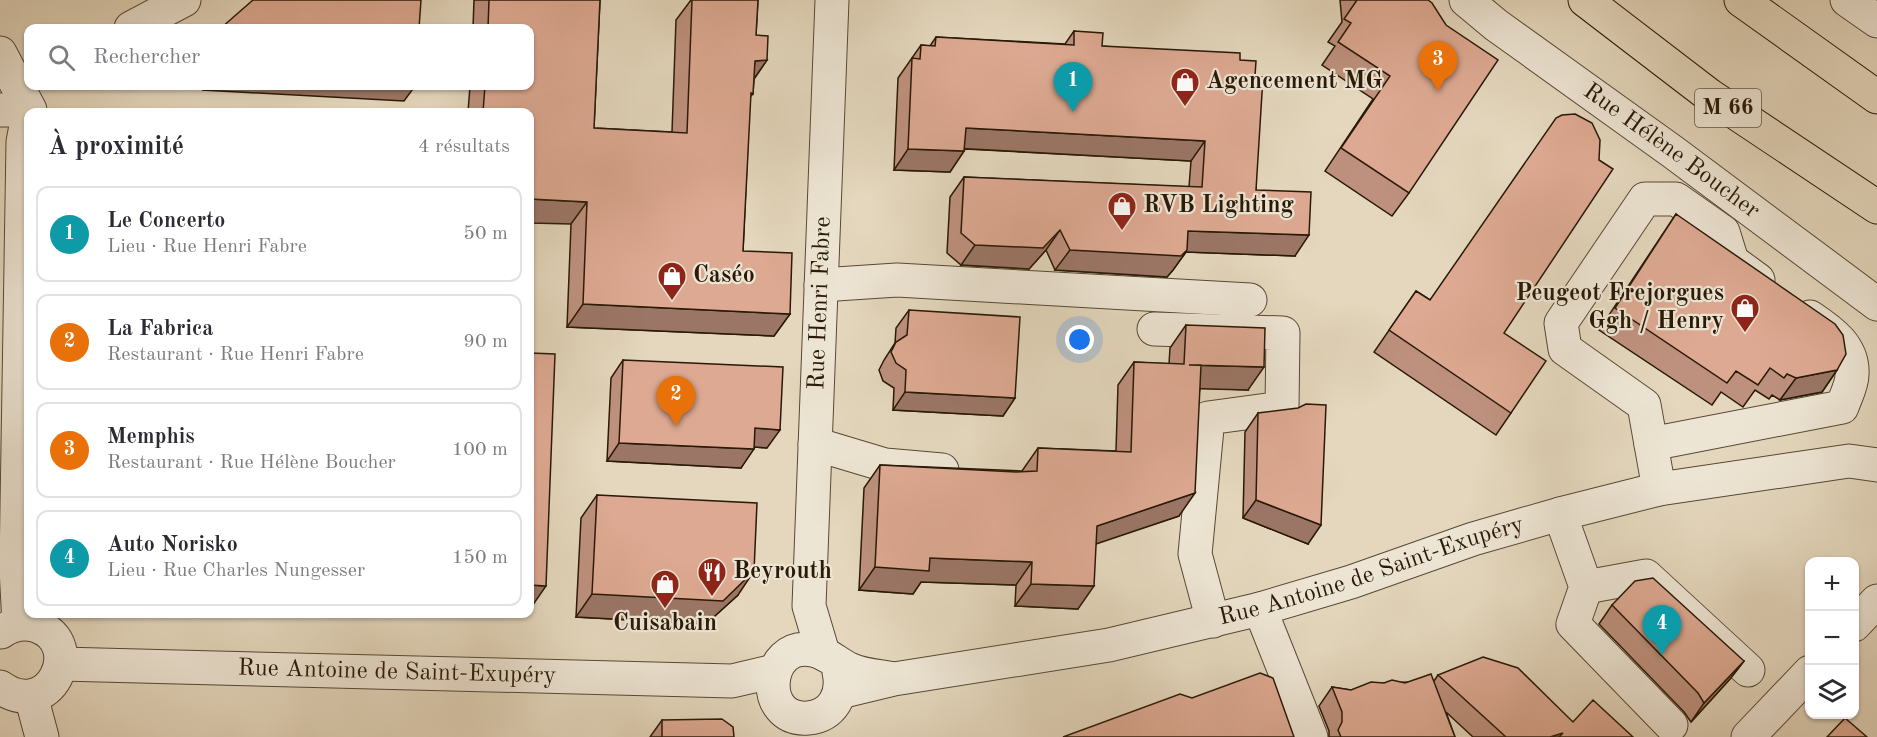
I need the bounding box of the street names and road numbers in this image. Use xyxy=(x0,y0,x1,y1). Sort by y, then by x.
street label: Rue Hélène Boucher xyxy=(1578,79,1764,224)
road number: M 66 xyxy=(1695,89,1761,127)
street label: Rue Henri Fabre xyxy=(805,216,836,390)
street label: Rue Antoine de Saint-Exupéry xyxy=(1217,513,1527,630)
street label: Rue Antoine de Saint-Exupéry xyxy=(237,656,557,689)

